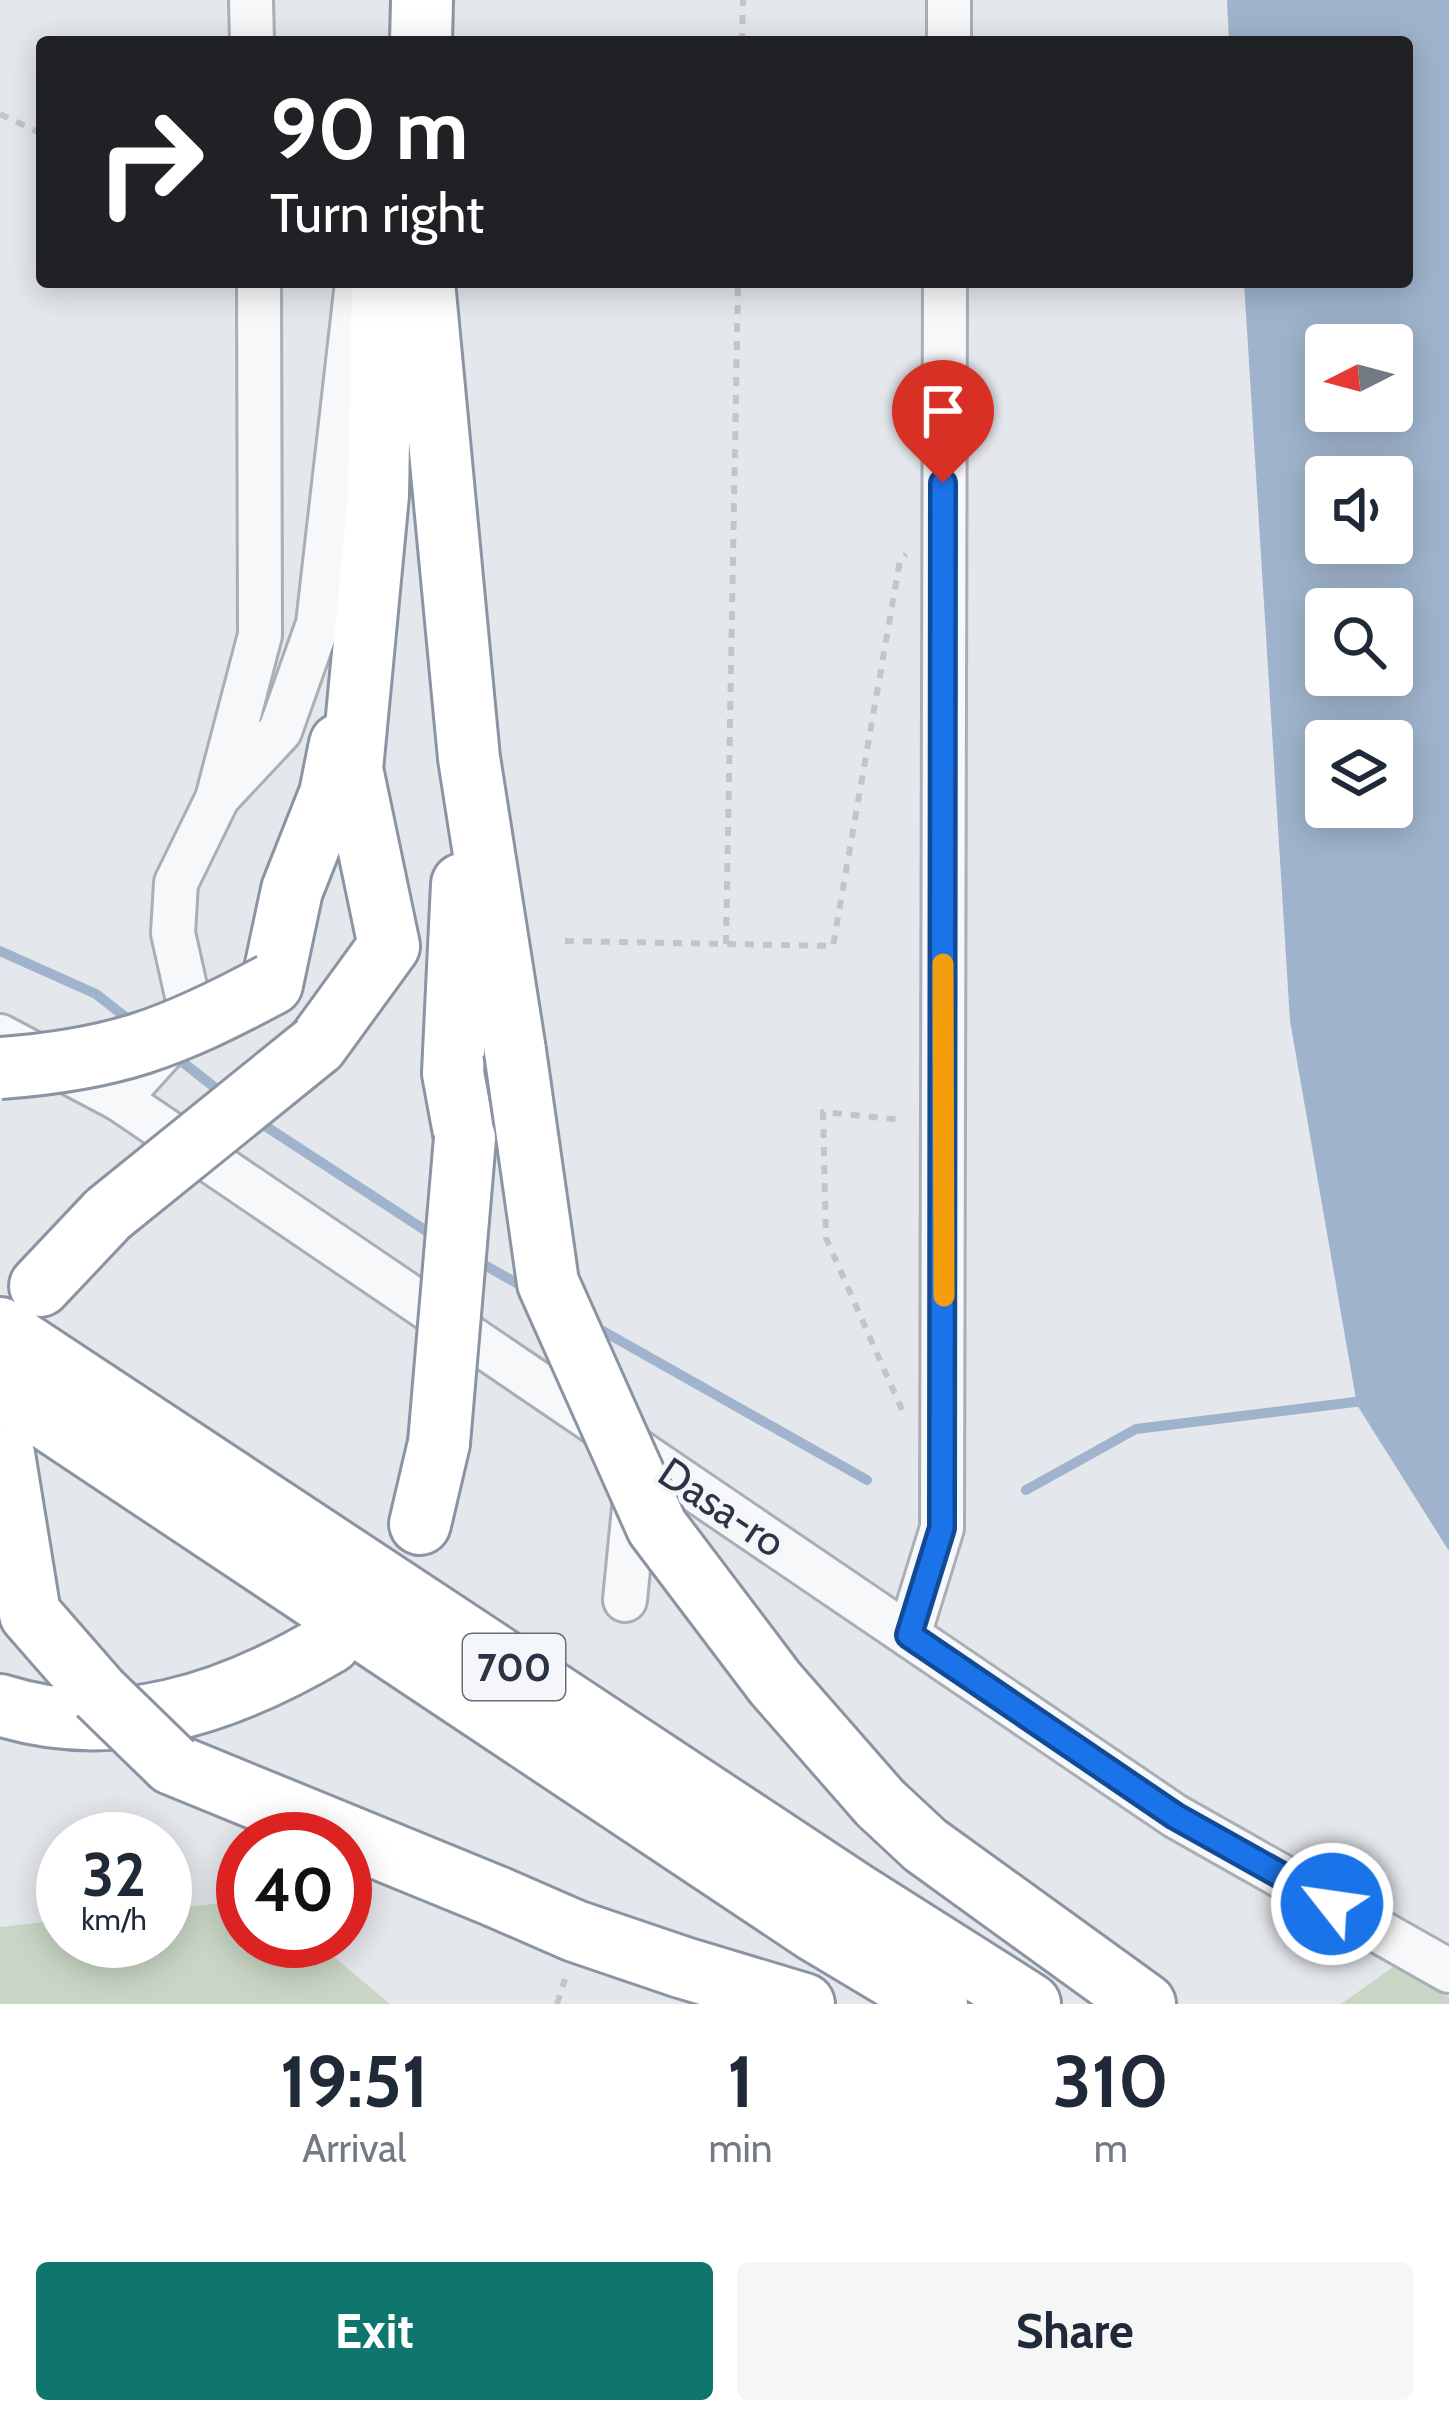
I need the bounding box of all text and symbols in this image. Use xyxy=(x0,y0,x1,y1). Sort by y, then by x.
text: 90 m xyxy=(270,78,468,180)
icon: right xyxy=(72,84,228,240)
text: Turn right xyxy=(270,180,484,246)
north arrow xyxy=(1305,324,1413,432)
map controls xyxy=(1305,324,1413,828)
pin xyxy=(892,360,994,483)
icon: arrive xyxy=(910,378,976,444)
button: sound xyxy=(1305,456,1413,564)
button: search xyxy=(1305,588,1413,696)
button: layers xyxy=(1305,720,1413,828)
street label: Dasa-ro xyxy=(649,1446,795,1568)
road number: 700 xyxy=(463,1634,565,1700)
speed limit sign: 40 xyxy=(216,1812,372,1968)
text: 32 xyxy=(82,1838,146,1911)
position arrow xyxy=(1269,1841,1395,1967)
text: km/h xyxy=(81,1901,147,1938)
text: 19:51 xyxy=(280,2038,428,2125)
text: 1 xyxy=(727,2038,754,2125)
text: 310 xyxy=(1053,2038,1169,2125)
text: Arrival xyxy=(302,2124,406,2172)
text: min xyxy=(708,2124,773,2172)
text: m xyxy=(1094,2124,1128,2172)
button: Exit xyxy=(36,2262,713,2400)
button: Share xyxy=(737,2262,1413,2400)

